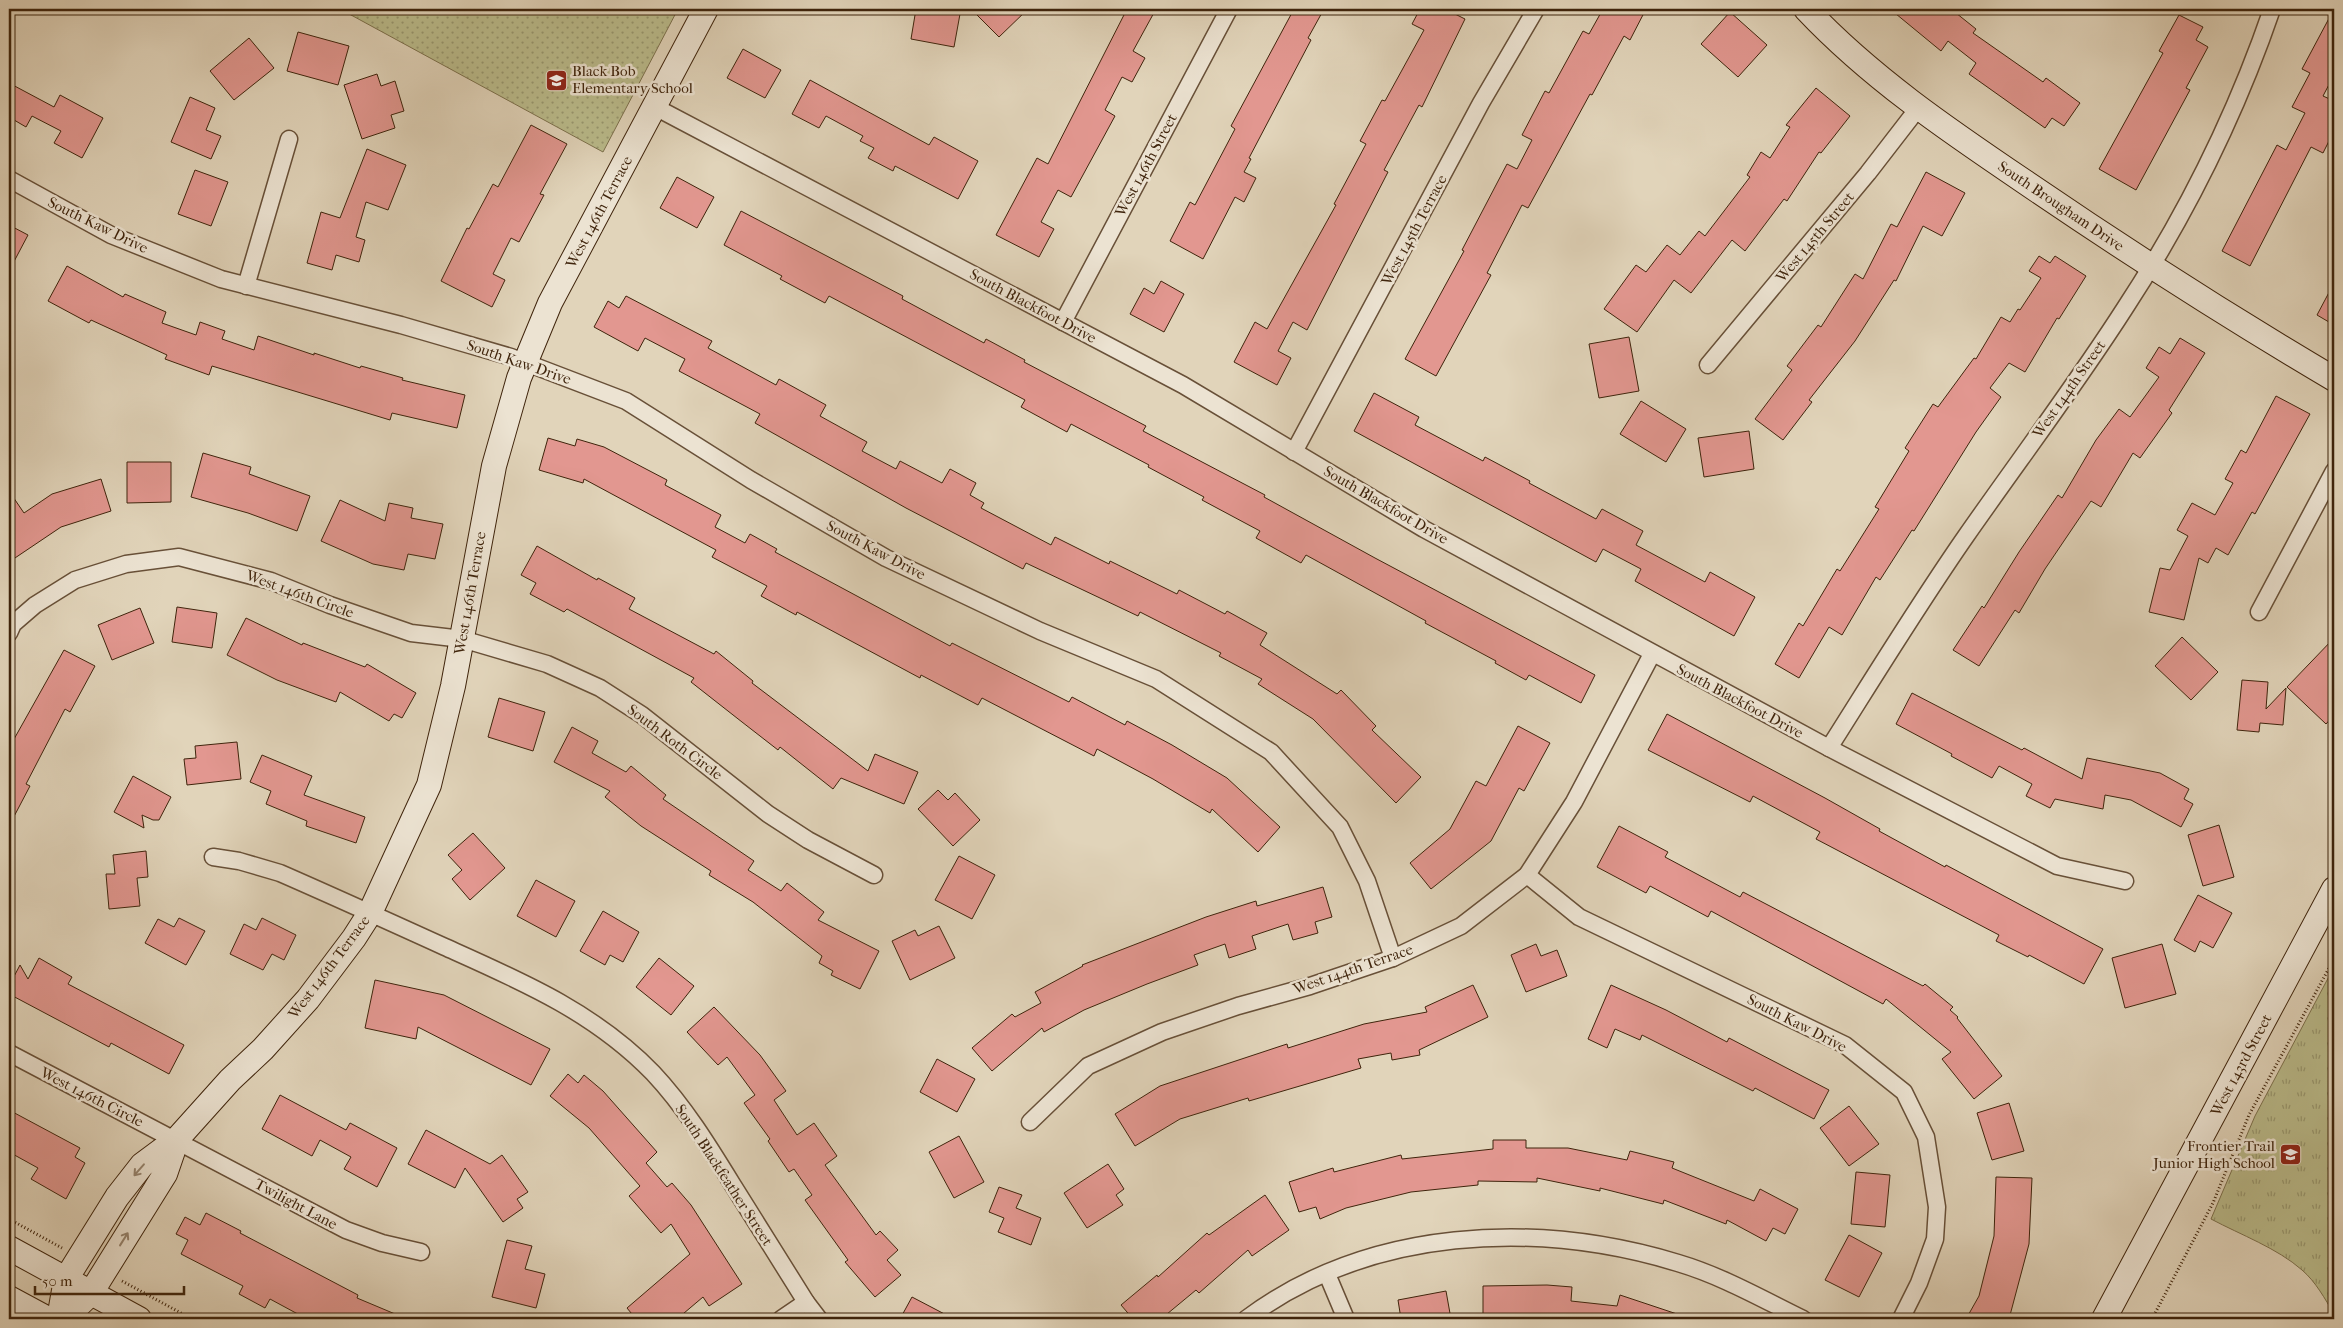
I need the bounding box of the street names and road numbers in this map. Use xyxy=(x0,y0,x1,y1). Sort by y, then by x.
street label: West 146th Street xyxy=(1111,110,1181,221)
street label: West 146th Terrace xyxy=(561,152,636,272)
street label: South Brougham Drive xyxy=(1994,157,2128,255)
street label: West 145th Terrace xyxy=(1377,171,1451,289)
street label: West 145th Street xyxy=(1771,188,1858,287)
street label: South Kaw Drive xyxy=(45,193,152,257)
street label: South Blackfoot Drive xyxy=(967,265,1100,347)
street label: South Kaw Drive xyxy=(464,336,574,389)
street label: West 144th Street xyxy=(2028,336,2110,442)
street label: South Blackfoot Drive xyxy=(1320,462,1452,548)
street label: South Kaw Drive xyxy=(823,516,929,584)
street label: West 146th Terrace xyxy=(450,530,490,657)
street label: West 146th Circle xyxy=(243,566,357,622)
street label: South Blackfoot Drive xyxy=(1674,660,1807,742)
street label: South Roth Circle xyxy=(624,700,727,784)
street label: West 146th Terrace xyxy=(284,911,374,1023)
street label: West 144th Terrace xyxy=(1290,940,1416,998)
street label: South Kaw Drive xyxy=(1744,990,1850,1056)
street label: West 143rd Street xyxy=(2206,1010,2276,1120)
street label: West 146th Circle xyxy=(37,1063,147,1131)
street label: South Blackfeather Street xyxy=(671,1101,777,1250)
street label: Twilight Lane xyxy=(252,1175,341,1234)

